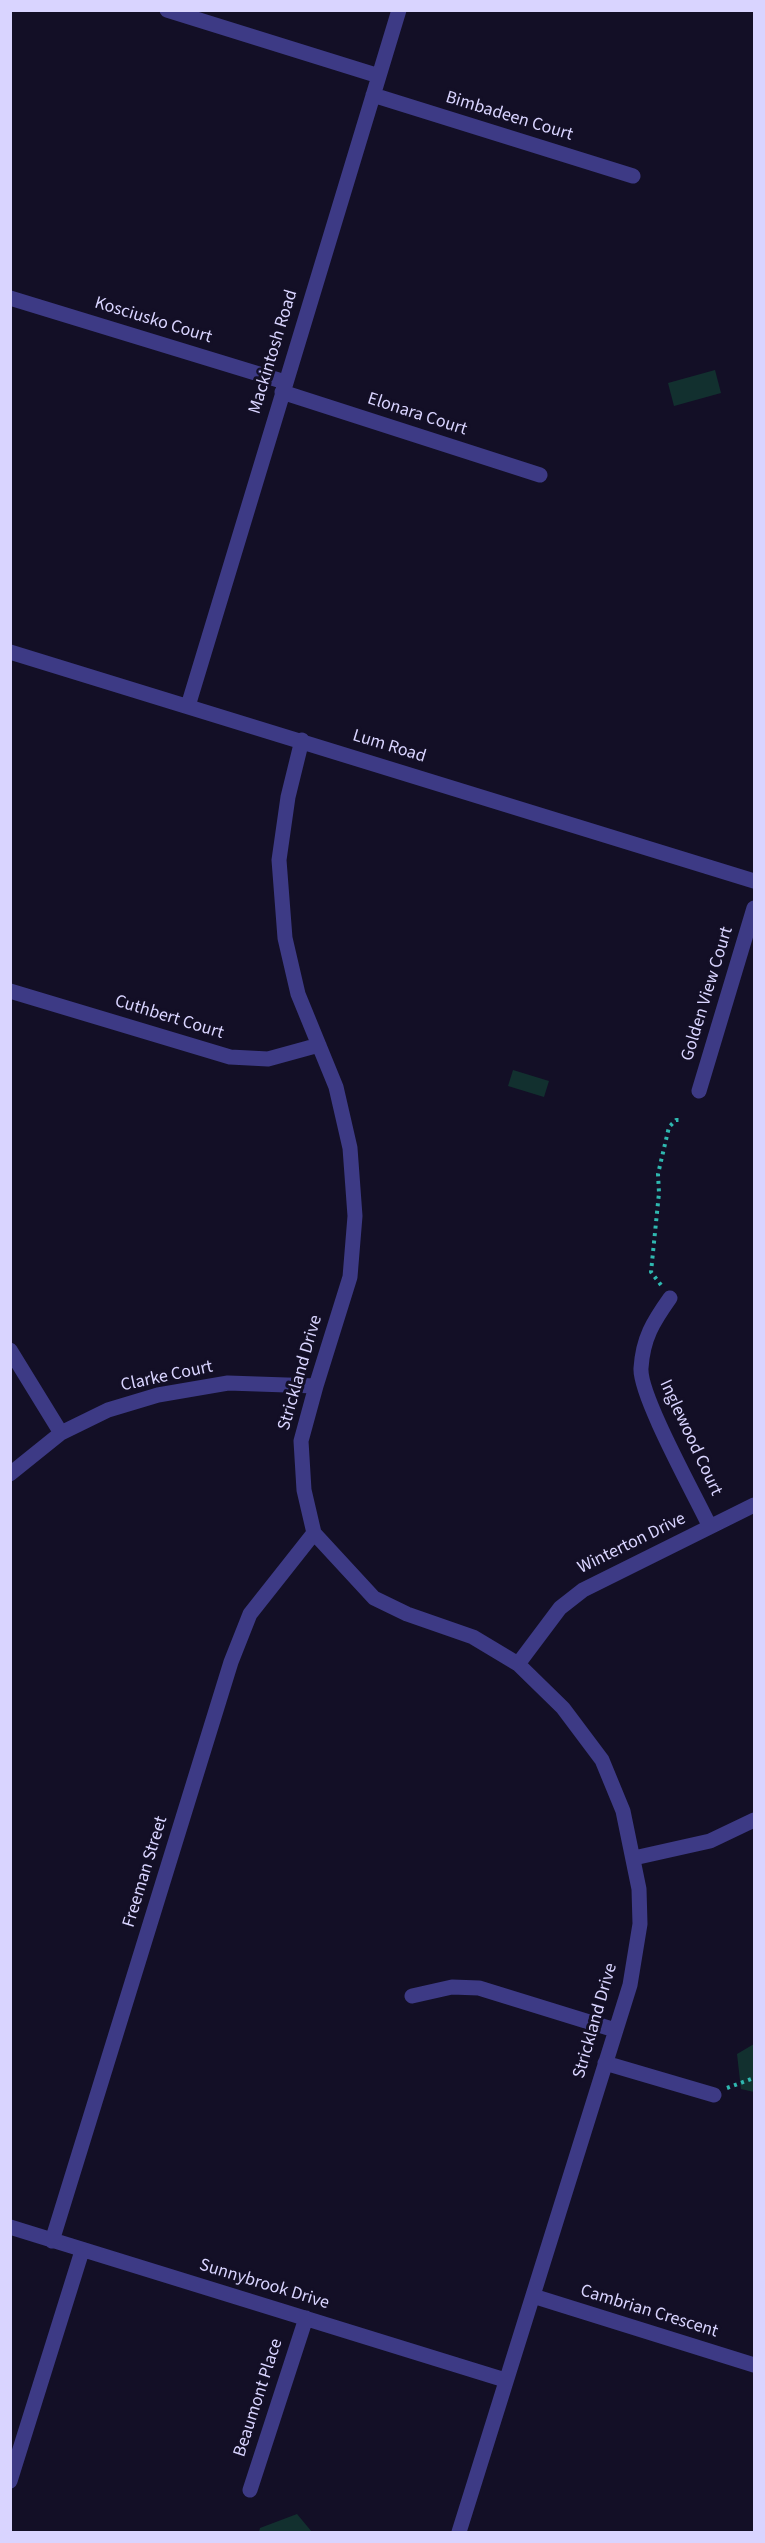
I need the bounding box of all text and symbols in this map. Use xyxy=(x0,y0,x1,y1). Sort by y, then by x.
street label: Bimbadeen Court xyxy=(443,87,575,147)
street label: Mackintosh Road xyxy=(245,287,303,417)
street label: Kosciusko Court xyxy=(92,293,214,349)
street label: Elonara Court xyxy=(364,389,470,441)
street label: Lum Road xyxy=(350,726,428,768)
street label: Golden View Court xyxy=(677,924,739,1064)
street label: Cuthbert Court xyxy=(112,991,226,1045)
street label: Strickland Drive xyxy=(274,1313,328,1433)
street label: Clarke Court xyxy=(119,1357,215,1397)
street label: Inglewood Court xyxy=(654,1377,726,1499)
street label: Winterton Drive xyxy=(574,1509,690,1579)
street label: Freeman Street xyxy=(119,1814,173,1930)
street label: Strickland Drive xyxy=(569,1961,623,2081)
street label: Sunnybrook Drive xyxy=(197,2255,331,2315)
street label: Cambrian Crescent xyxy=(578,2281,720,2343)
street label: Beaumont Place xyxy=(230,2336,288,2460)

